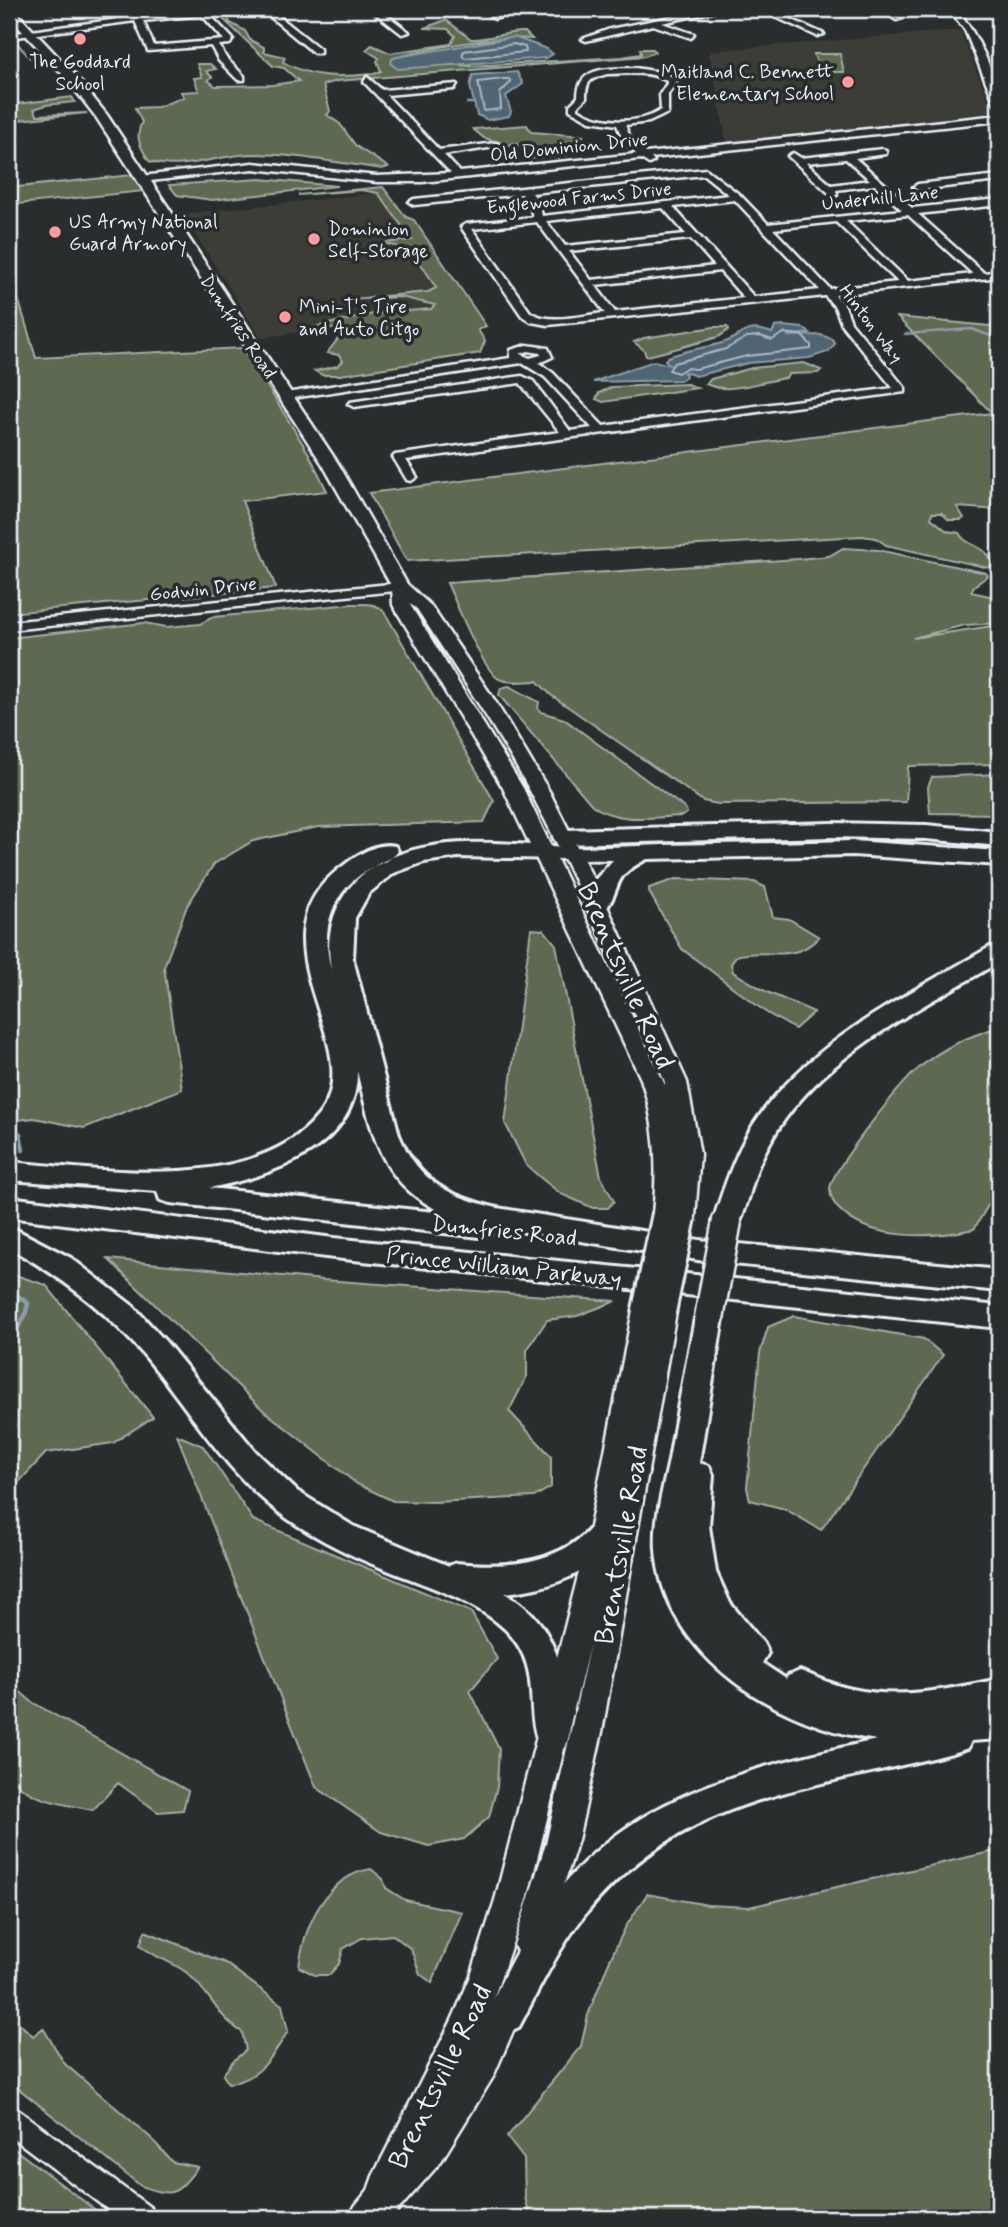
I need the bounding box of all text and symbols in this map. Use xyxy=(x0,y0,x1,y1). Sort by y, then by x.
marker: The Goddard School xyxy=(72,31,88,47)
place label: The Goddard School xyxy=(29,50,131,97)
place label: Maitland C. Bennett Elementary School xyxy=(661,60,834,107)
marker: Maitland C. Bennett Elementary School xyxy=(840,74,856,90)
street label: Old Dominion Drive xyxy=(489,127,649,168)
street label: Englewood Farms Drive xyxy=(486,176,673,224)
street label: Underhill Lane xyxy=(821,180,940,217)
place label: US Army National Guard Armory xyxy=(69,210,218,258)
place label: Dominion Self-Storage xyxy=(328,217,428,265)
marker: US Army National Guard Armory xyxy=(47,224,63,240)
marker: Dominion Self-Storage xyxy=(306,231,322,247)
street label: Dumfries Road xyxy=(194,270,282,384)
street label: Hinton Way xyxy=(833,279,909,368)
place label: Mini-T's Tire and Auto Citgo xyxy=(299,295,419,343)
marker: Mini-T's Tire and Auto Citgo xyxy=(277,309,293,325)
street label: Godwin Drive xyxy=(148,571,258,608)
street label: Brentsville Road xyxy=(567,877,683,1075)
street label: Dumfries Road xyxy=(429,1209,578,1255)
street label: Prince William Parkway xyxy=(385,1241,623,1295)
street label: Brentsville Road xyxy=(587,1443,658,1648)
street label: Brentsville Road xyxy=(381,1979,502,2176)

